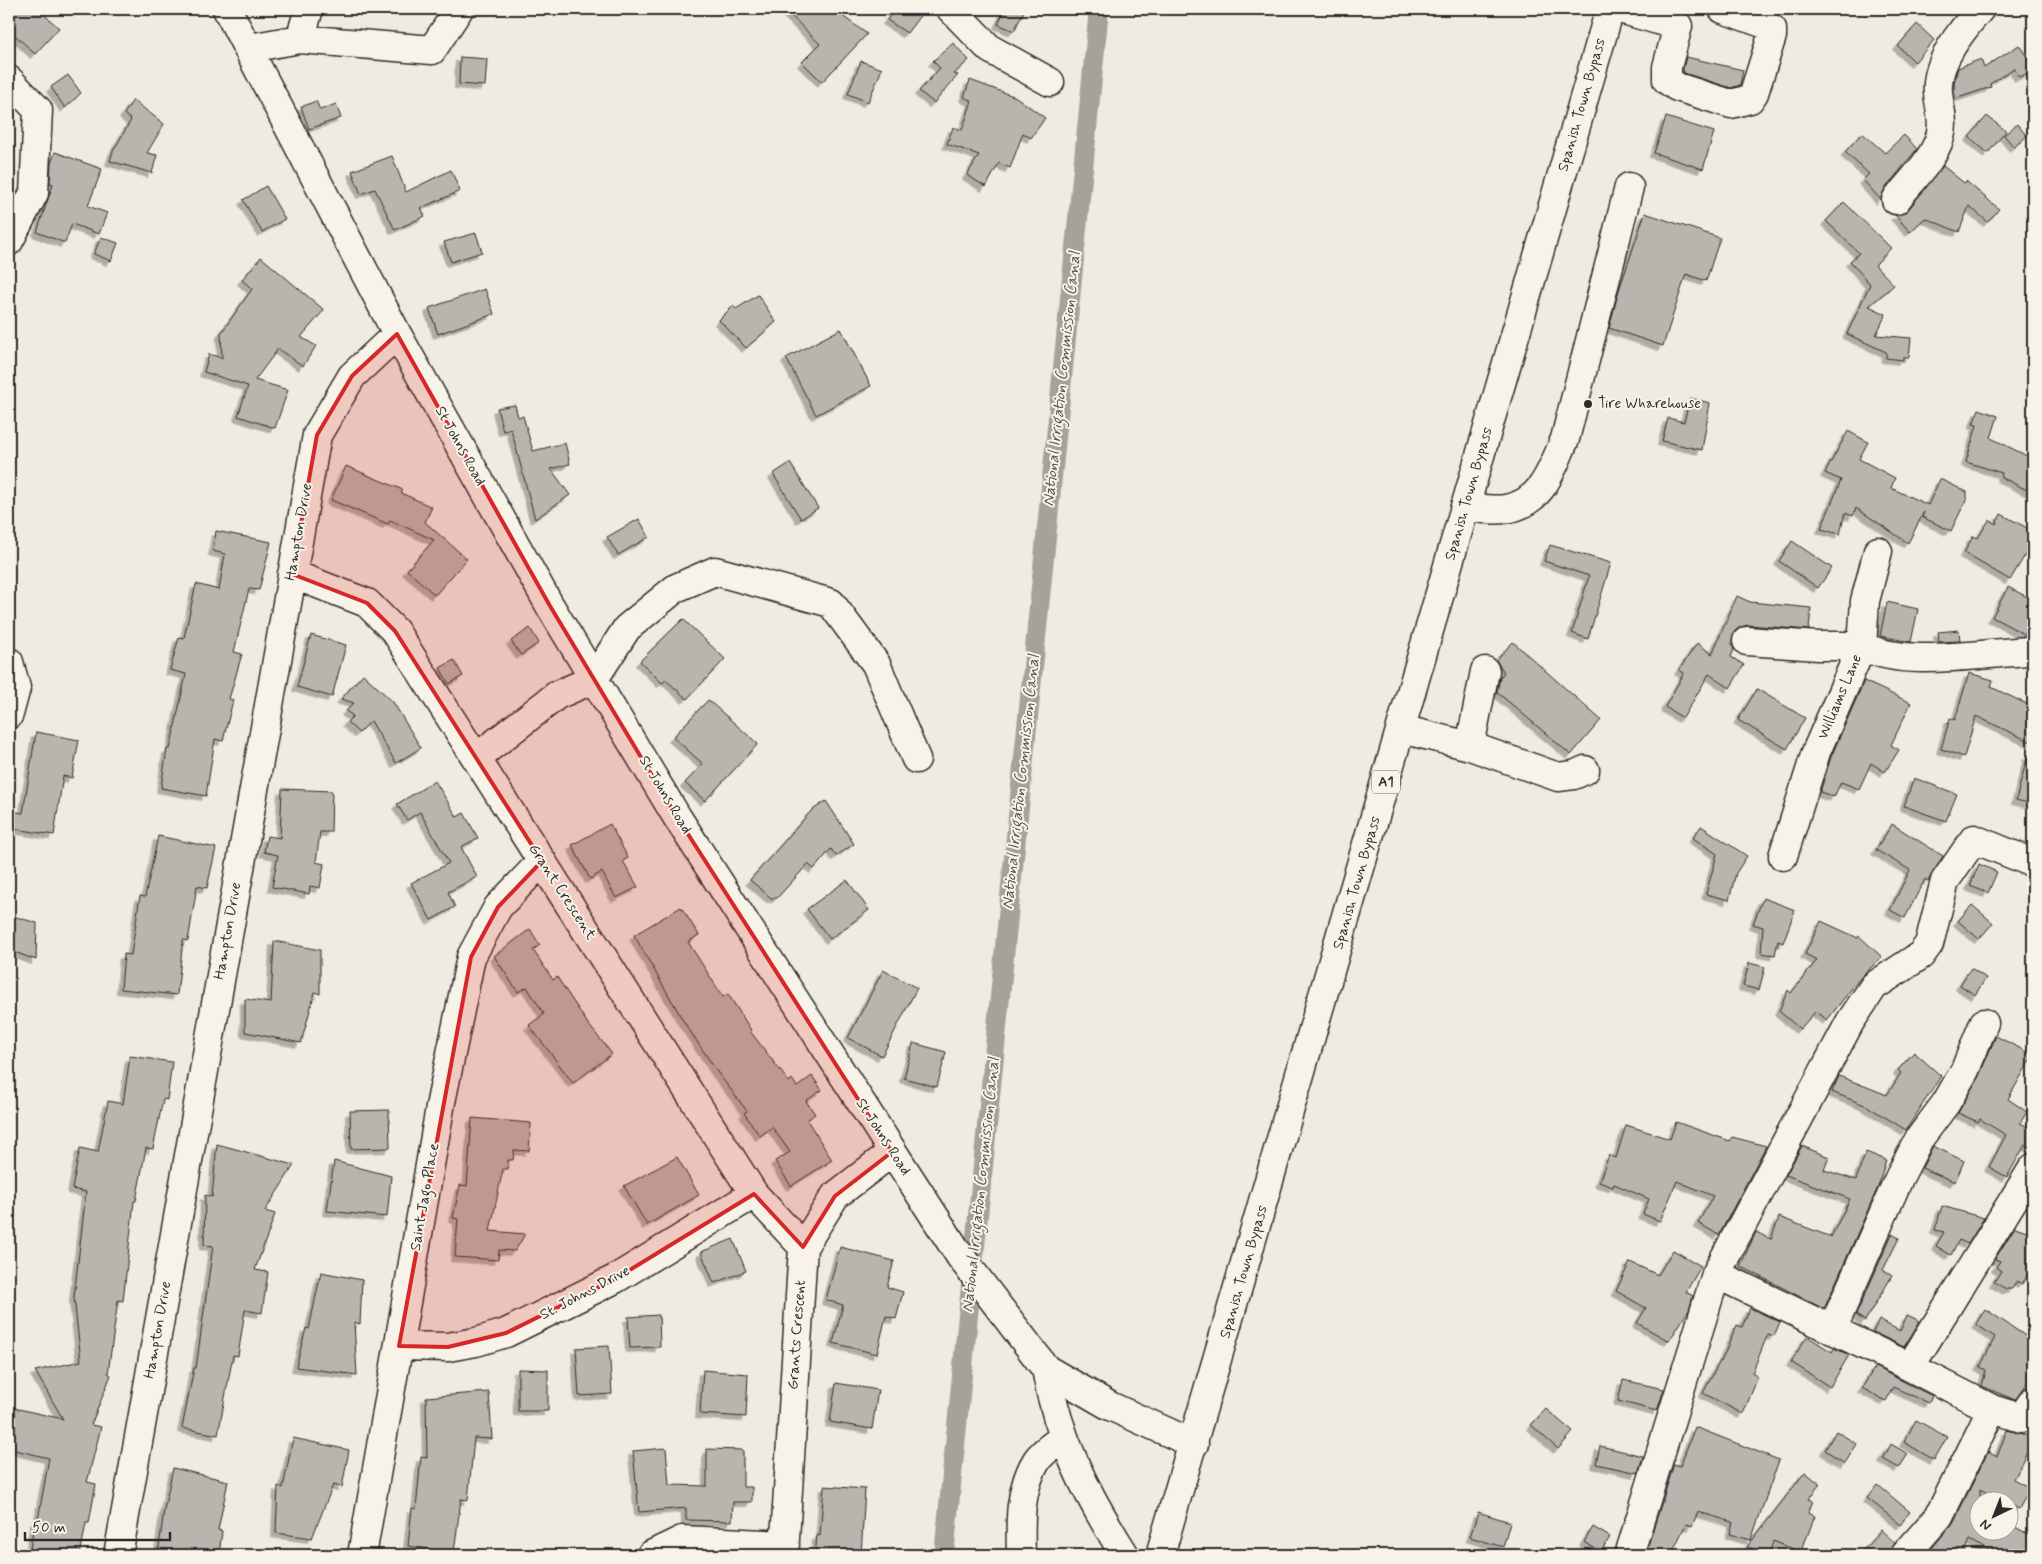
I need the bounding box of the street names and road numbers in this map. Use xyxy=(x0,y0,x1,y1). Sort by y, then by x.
street label: Spanish Town Bypass xyxy=(1553,36,1611,174)
street label: St Johns Road xyxy=(430,403,490,489)
street label: Spanish Town Bypass xyxy=(1440,425,1498,563)
street label: Hampton Drive xyxy=(281,481,317,582)
street label: Williams Lane xyxy=(1813,651,1867,743)
street label: St Johns Road xyxy=(634,752,696,838)
road number: A1 xyxy=(1372,770,1400,794)
street label: Spanish Town Bypass xyxy=(1328,814,1386,952)
street label: Grant Crescent xyxy=(523,840,601,944)
street label: Hampton Drive xyxy=(210,880,246,981)
street label: St Johns Road xyxy=(851,1095,915,1179)
street label: Saint Jago Place xyxy=(406,1142,445,1253)
street label: Spanish Town Bypass xyxy=(1215,1203,1273,1341)
street label: St. Johns Drive xyxy=(536,1261,634,1325)
street label: Hampton Drive xyxy=(140,1279,176,1380)
street label: Grants Crescent xyxy=(783,1279,811,1390)

